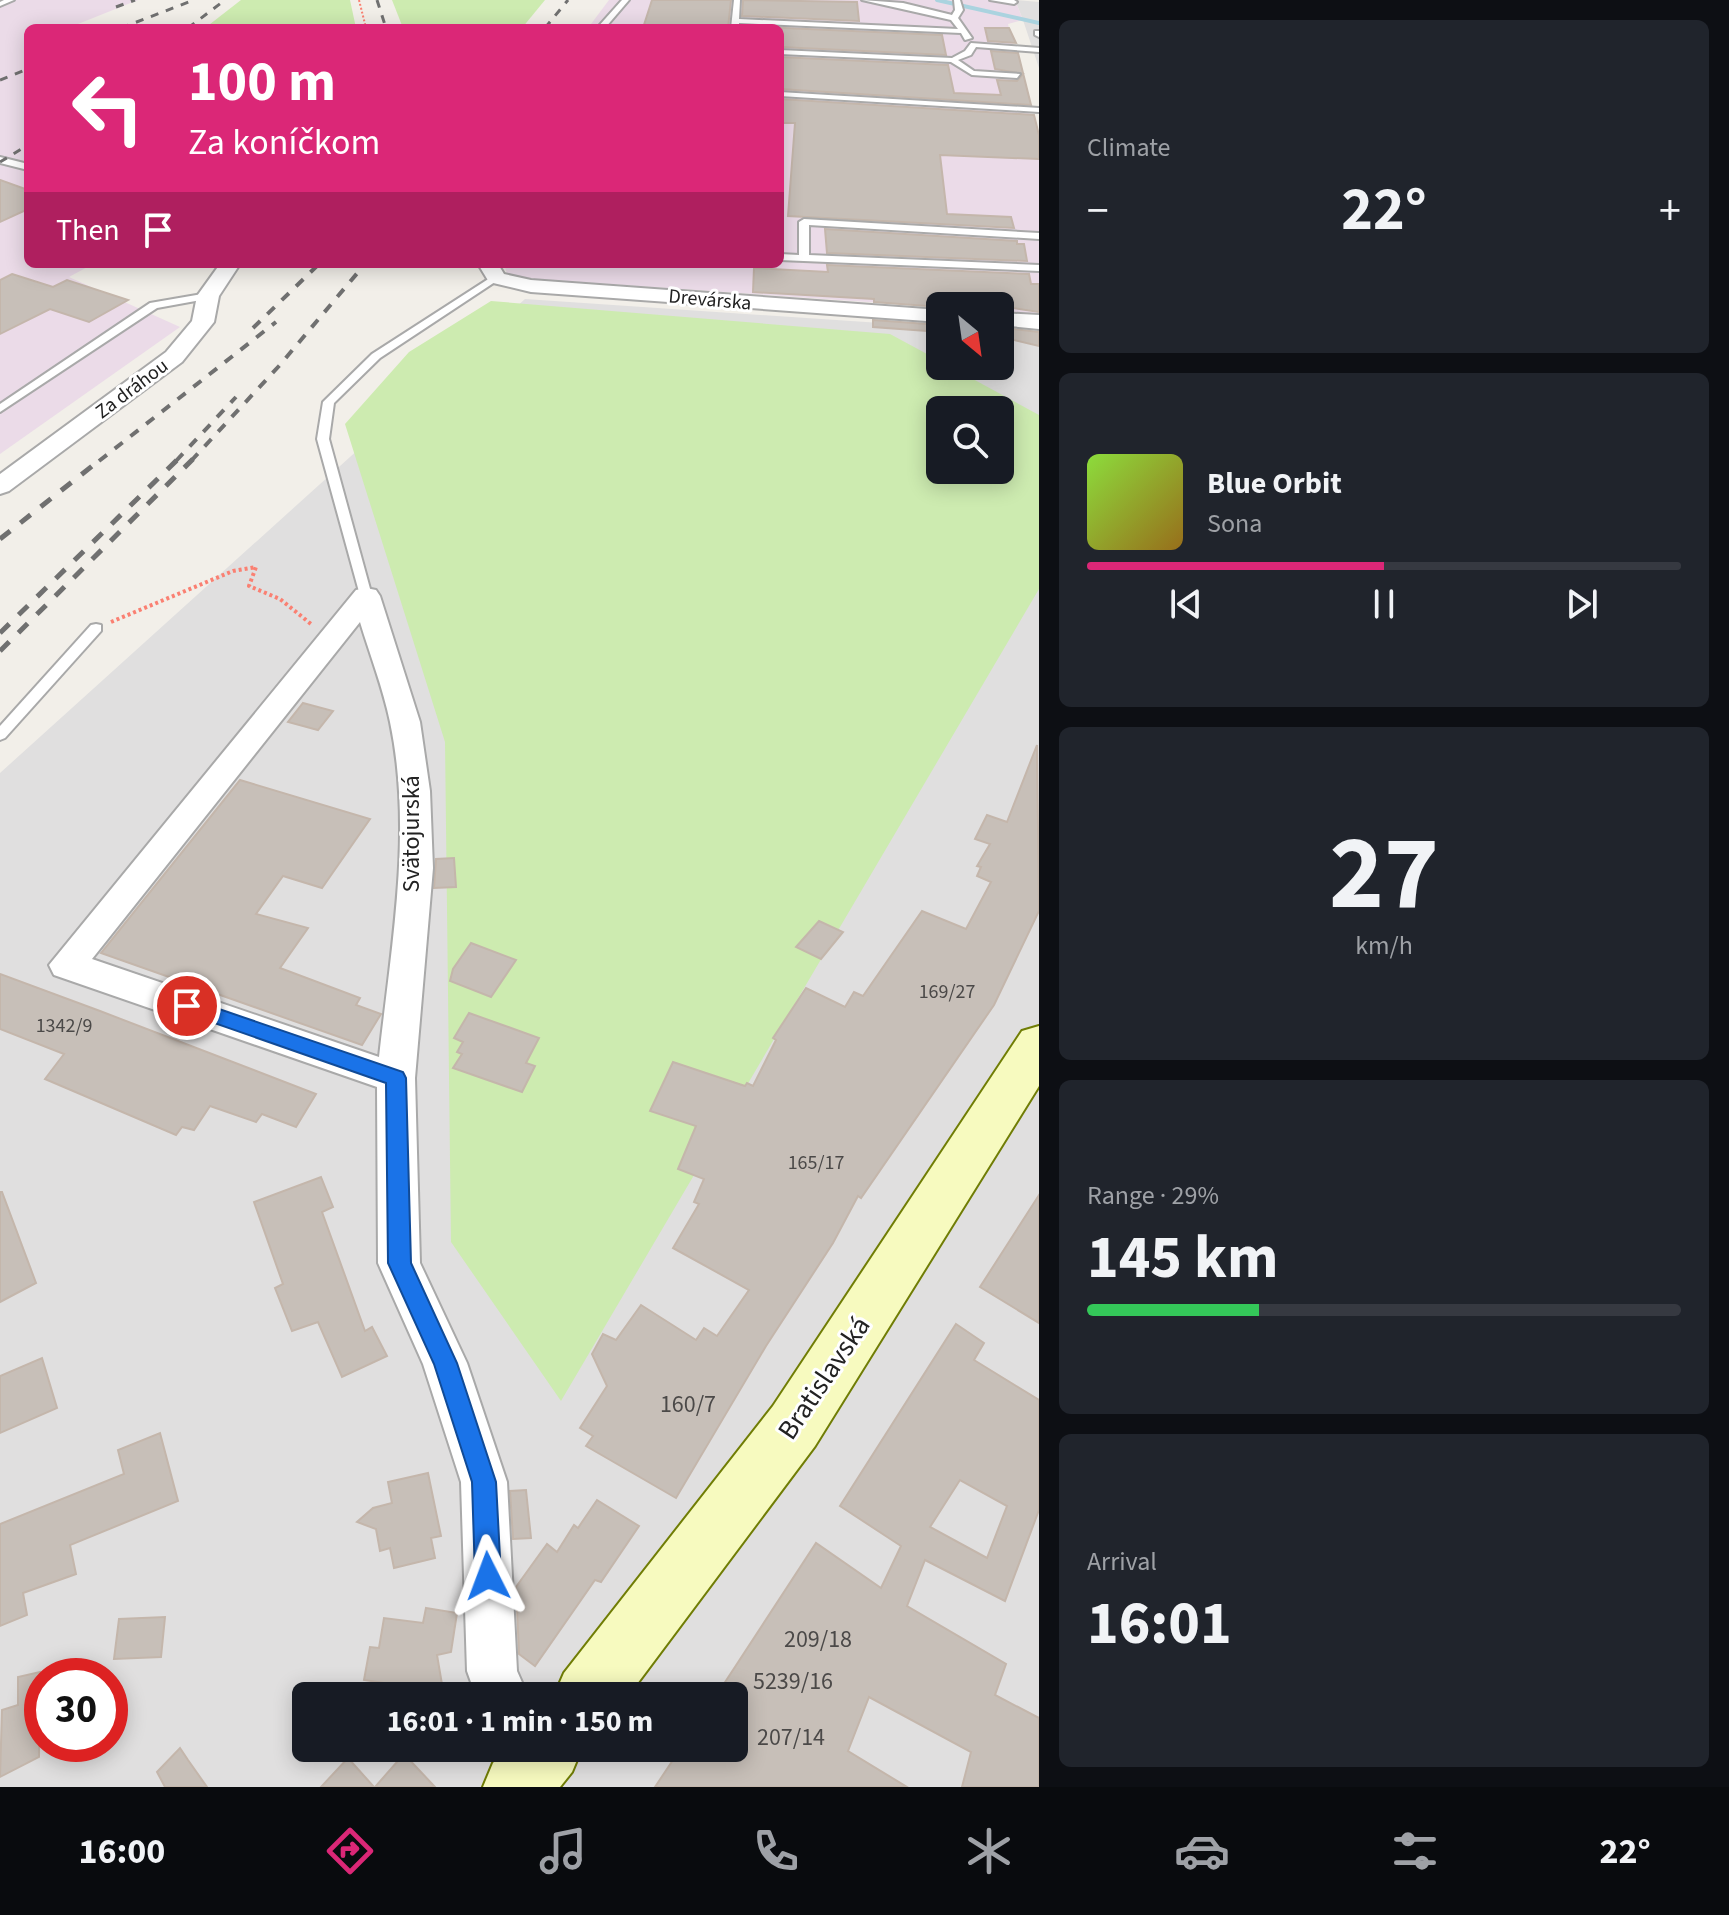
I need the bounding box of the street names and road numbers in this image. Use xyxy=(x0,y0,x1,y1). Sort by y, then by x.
street label: Drevárska xyxy=(667,282,753,318)
street label: Za dráhou xyxy=(90,352,174,426)
street label: Svätojurská xyxy=(394,775,429,893)
street label: Bratislavská xyxy=(768,1308,880,1448)

